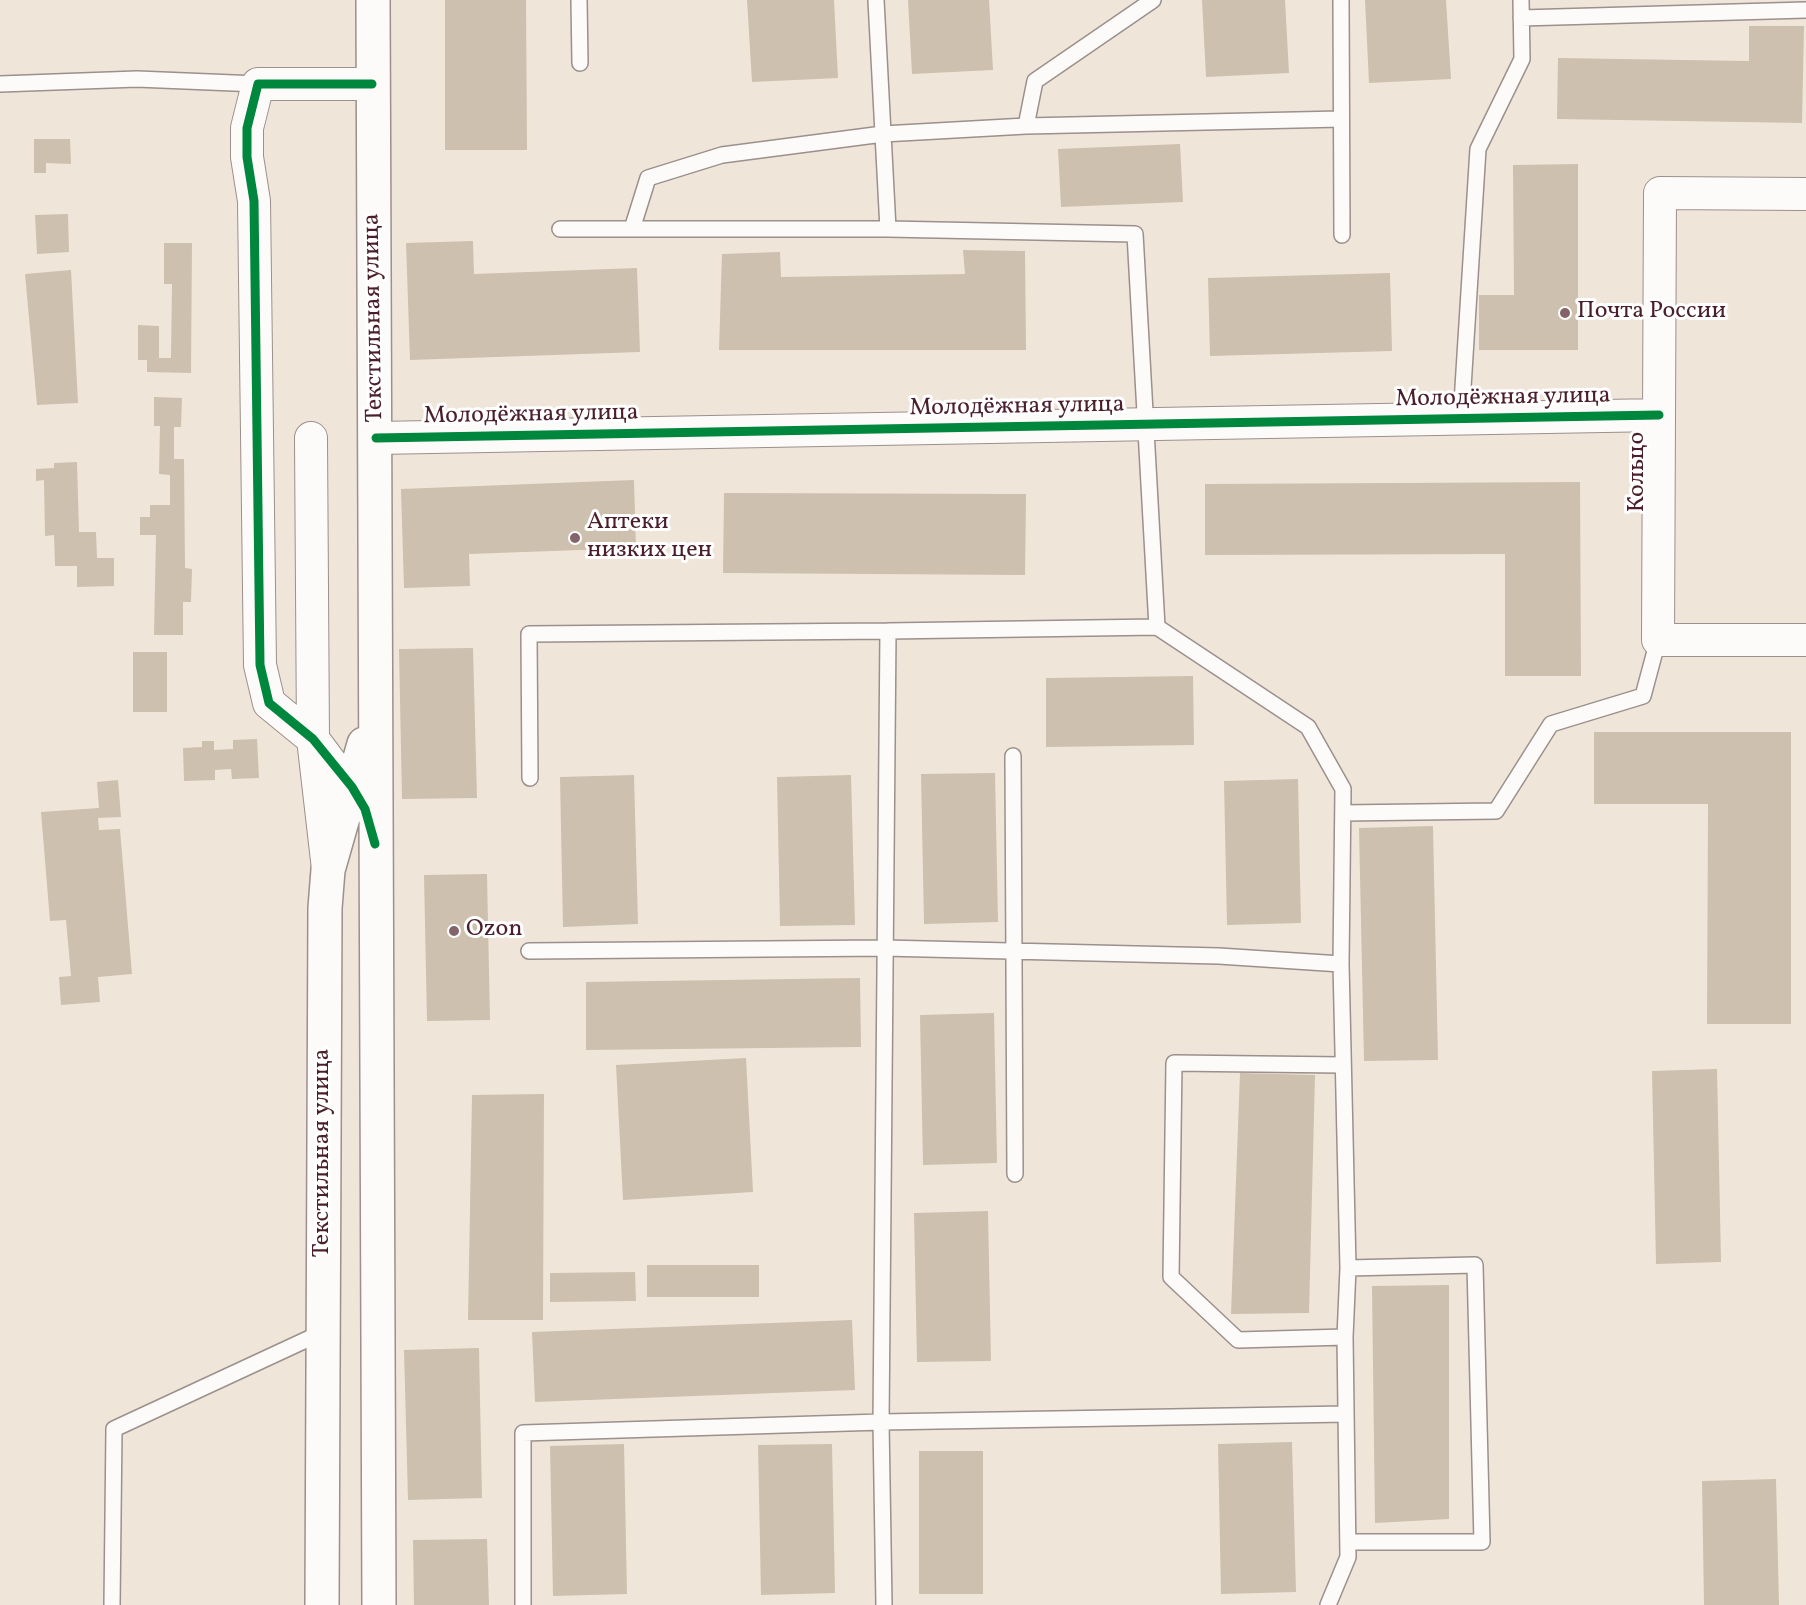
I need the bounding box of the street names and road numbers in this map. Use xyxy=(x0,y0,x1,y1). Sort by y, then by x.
street label: Текстильная улица xyxy=(359,213,391,423)
street label: Молодёжная улица xyxy=(1395,383,1611,415)
street label: Молодёжная улица xyxy=(909,392,1125,424)
street label: Молодёжная улица xyxy=(423,400,639,432)
street label: Кольцо xyxy=(1625,432,1653,512)
street label: Текстильная улица xyxy=(310,1048,338,1258)

